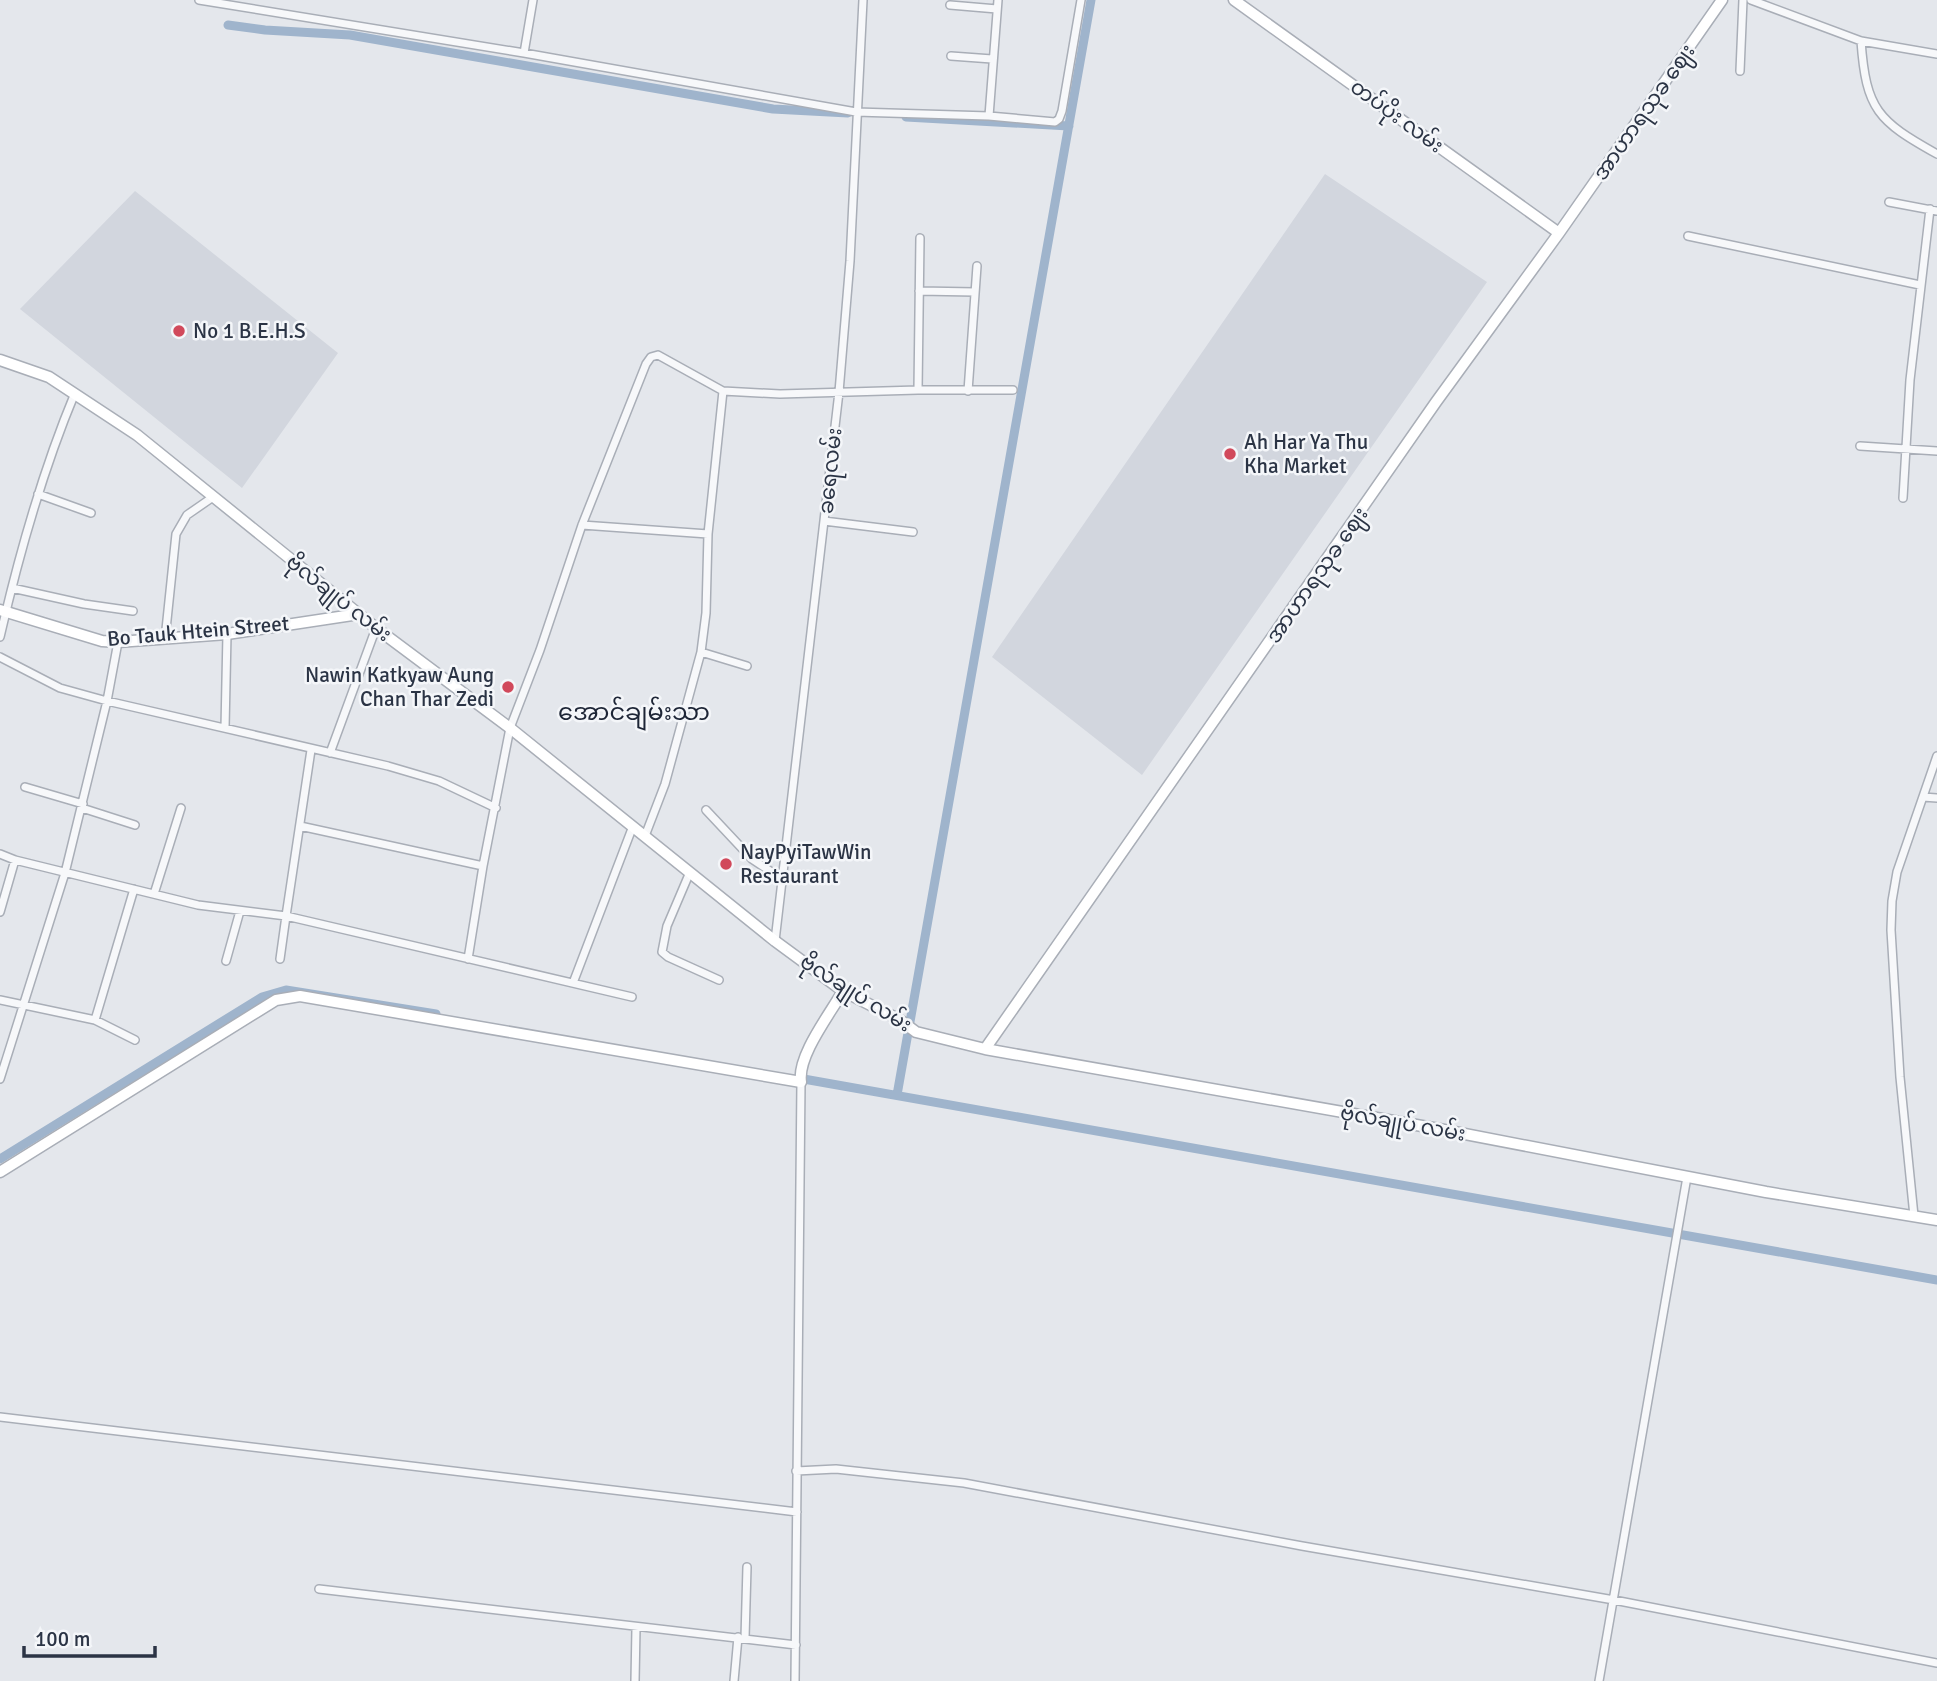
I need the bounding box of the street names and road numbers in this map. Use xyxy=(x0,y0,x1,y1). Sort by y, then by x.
street label: အာဟာရသုခ ဈေး xyxy=(1587,39,1704,188)
street label: တပ်ပိုး လမ်း xyxy=(1343,71,1450,162)
street label: ခရေလမ်း xyxy=(810,426,851,516)
street label: အာဟာရသုခ ဈေး xyxy=(1260,502,1377,651)
street label: ဗိုလ်ချုပ် လမ်း xyxy=(278,546,399,651)
street label: Bo Tauk Htein Street xyxy=(106,610,290,652)
street label: ဗိုလ်ချုပ် လမ်း xyxy=(793,946,918,1042)
street label: ဗိုလ်ချုပ် လမ်း xyxy=(1337,1096,1468,1152)

